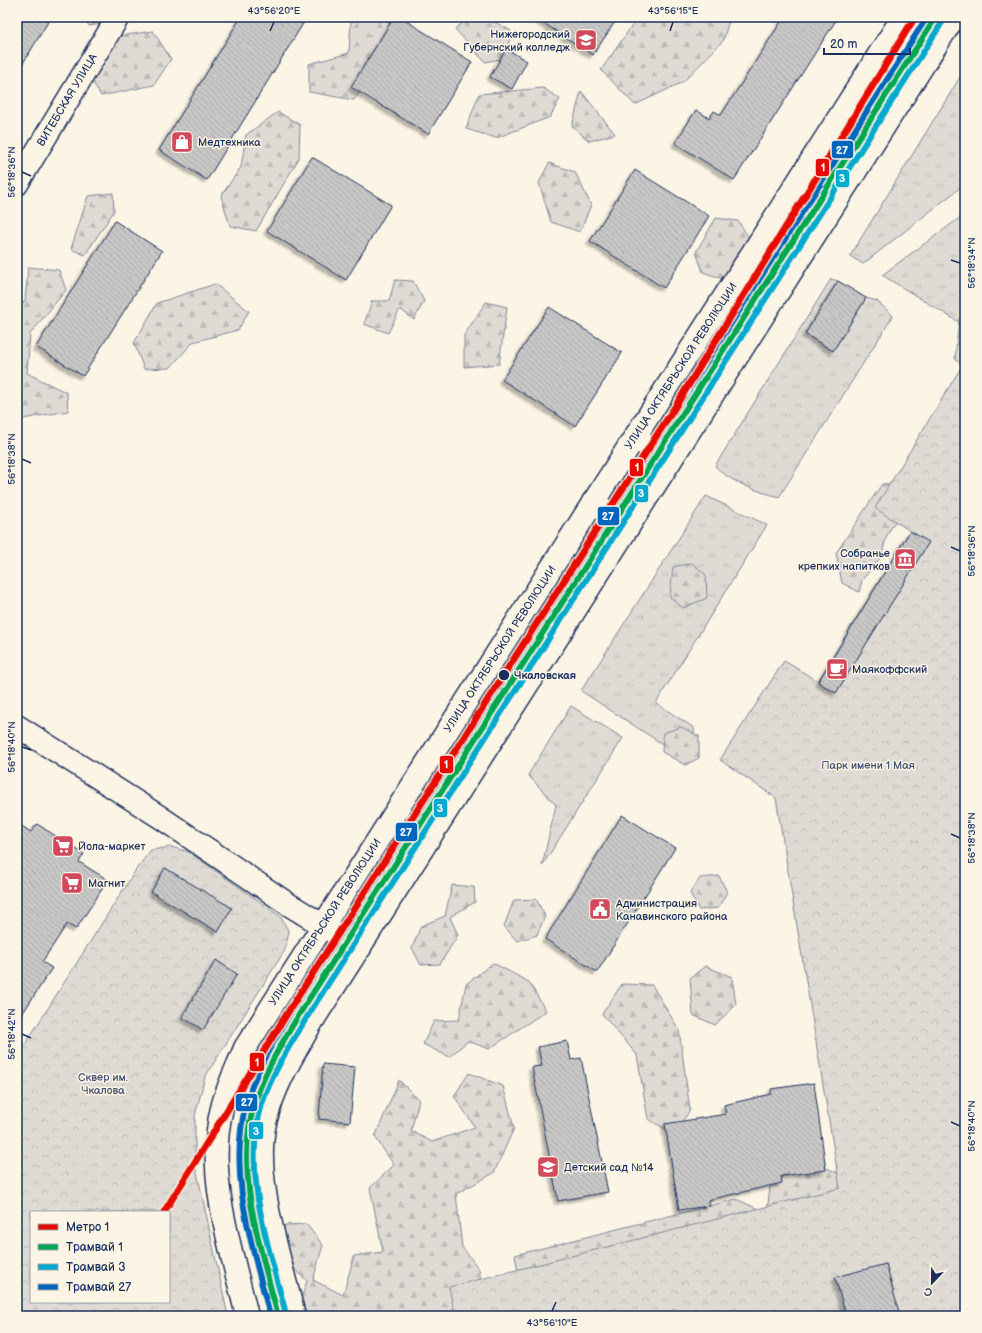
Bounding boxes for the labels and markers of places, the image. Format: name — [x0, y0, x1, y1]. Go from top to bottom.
school or university icon: Нижегородский Губернский колледж — [573, 27, 599, 53]
place label: Нижегородский Губернский колледж — [463, 28, 570, 54]
shop icon: Медтехника — [169, 129, 195, 155]
place label: Медтехника — [198, 136, 261, 149]
museum icon: Собранье крепких напитков — [892, 546, 918, 572]
place label: Собранье крепких напитков — [798, 547, 890, 573]
cafe icon: Маякоффский — [824, 656, 850, 682]
place label: Маякоффский — [852, 663, 927, 676]
marker: Чкаловская — [497, 668, 511, 682]
place label: Чкаловская — [514, 669, 576, 682]
supermarket icon: Йола-маркет — [50, 833, 76, 859]
place label: Йола-маркет — [78, 840, 146, 853]
supermarket icon: Магнит — [59, 870, 85, 896]
place label: Магнит — [88, 877, 125, 890]
public building icon: Администрация Канавинского района — [587, 896, 613, 922]
place label: Администрация Канавинского района — [615, 897, 728, 923]
school or university icon: Детский сад №14 — [535, 1154, 561, 1180]
place label: Детский сад №14 — [564, 1161, 654, 1174]

